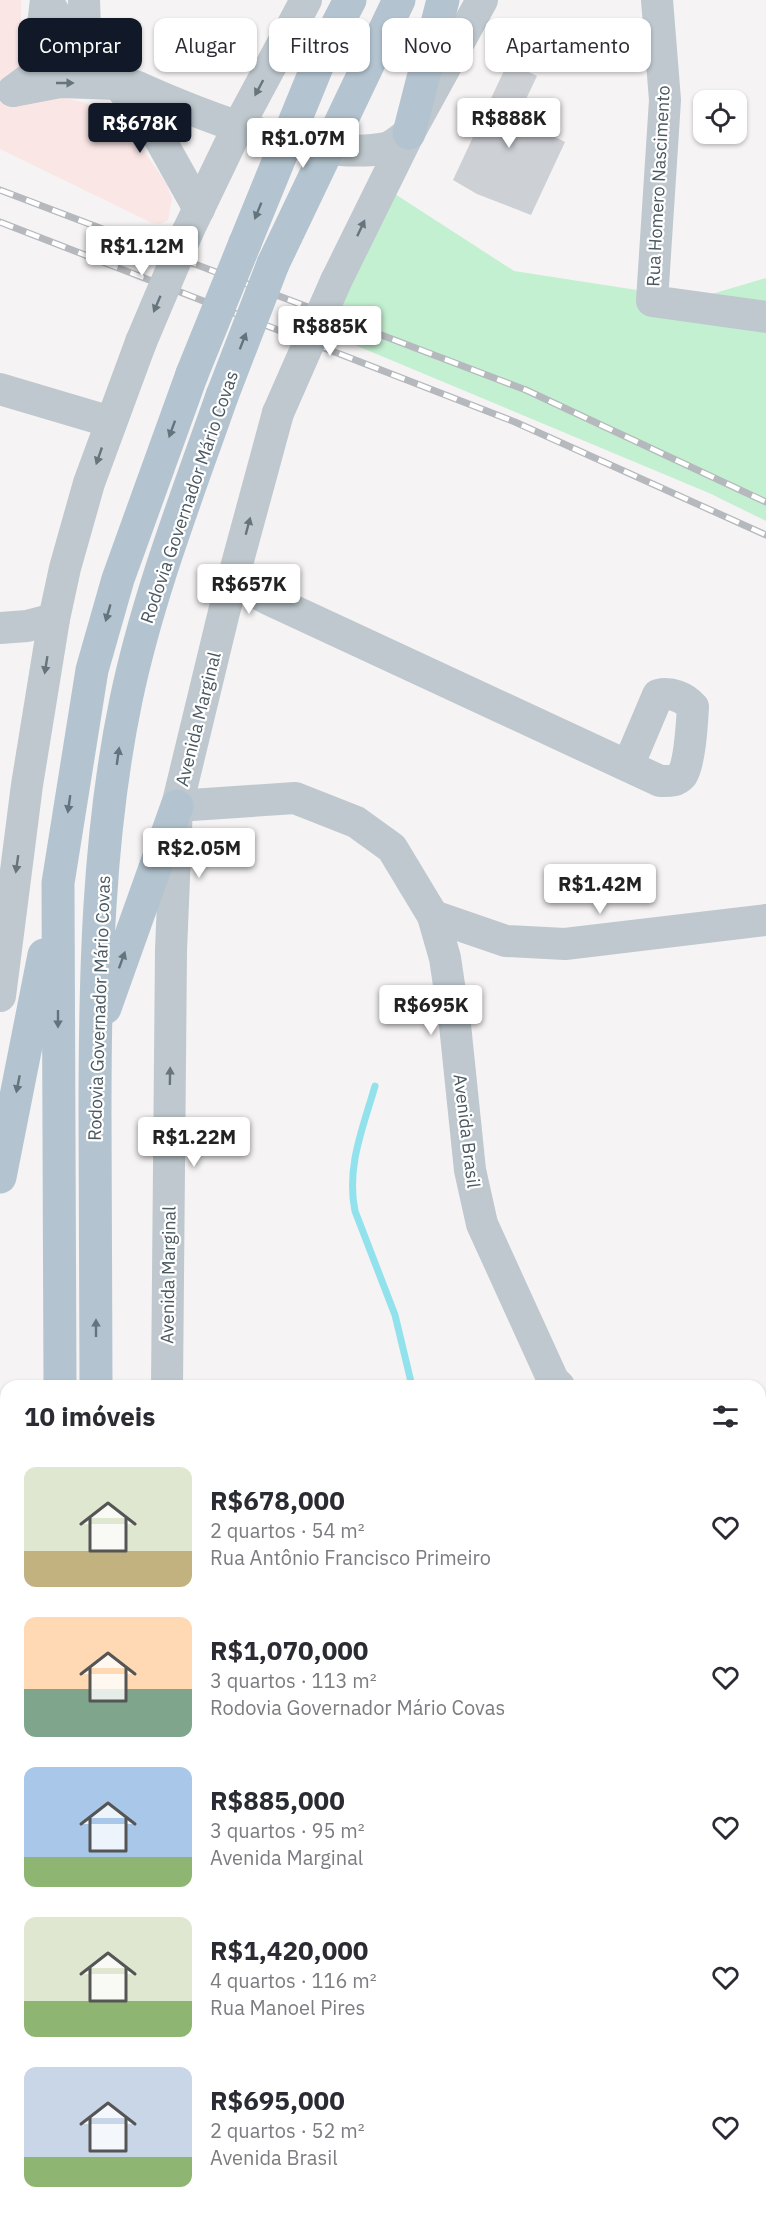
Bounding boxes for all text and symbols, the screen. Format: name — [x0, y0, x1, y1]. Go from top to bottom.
chip: Comprar — [18, 18, 142, 72]
chip: Alugar — [154, 18, 257, 72]
chip: Filtros — [269, 18, 370, 72]
chip: Novo — [382, 18, 473, 72]
chip: Apartamento — [485, 18, 651, 72]
one-way arrow — [56, 78, 75, 88]
one-way arrow — [254, 80, 264, 97]
street label: Rua Homero Nascimento — [641, 85, 675, 287]
map controls — [693, 90, 747, 144]
button: locate — [693, 90, 747, 144]
pin: R$888K — [460, 98, 558, 149]
pin: R$678K — [91, 103, 189, 154]
text: R$888K — [471, 104, 547, 131]
text: R$678K — [102, 109, 178, 136]
pin: R$1.07M — [248, 118, 358, 169]
text: R$1.07M — [261, 124, 345, 151]
one-way arrow — [253, 203, 263, 221]
one-way arrow — [356, 220, 365, 237]
pin: R$1.12M — [87, 226, 197, 277]
text: R$1.12M — [100, 232, 184, 259]
one-way arrow — [152, 295, 161, 313]
pin: R$885K — [281, 306, 379, 357]
text: R$885K — [292, 312, 368, 339]
one-way arrow — [238, 332, 248, 350]
street label: Rodovia Governador Mário Covas — [135, 368, 243, 626]
one-way arrow — [166, 420, 176, 438]
one-way arrow — [93, 447, 103, 465]
one-way arrow — [244, 517, 253, 535]
pin: R$657K — [200, 564, 298, 615]
text: R$657K — [211, 570, 287, 597]
one-way arrow — [103, 604, 112, 622]
street label: Avenida Marginal — [170, 649, 226, 789]
one-way arrow — [42, 656, 51, 675]
one-way arrow — [113, 746, 122, 765]
one-way arrow — [65, 794, 74, 813]
pin: R$2.05M — [144, 828, 254, 879]
text: R$2.05M — [157, 834, 241, 861]
one-way arrow — [12, 854, 21, 873]
pin: R$1.42M — [545, 864, 655, 915]
text: R$1.42M — [558, 870, 642, 897]
street label: Rodovia Governador Mário Covas — [83, 875, 115, 1141]
one-way arrow — [118, 951, 128, 969]
pin: R$695K — [382, 985, 480, 1036]
text: R$695K — [393, 991, 469, 1018]
one-way arrow — [54, 1009, 63, 1028]
one-way arrow — [165, 1066, 175, 1085]
street label: Avenida Brasil — [449, 1073, 485, 1190]
one-way arrow — [13, 1075, 22, 1094]
pin: R$1.22M — [139, 1117, 249, 1168]
text: R$1.22M — [152, 1123, 236, 1150]
street label: Avenida Marginal — [155, 1206, 181, 1344]
one-way arrow — [91, 1318, 101, 1337]
text: 10 imóveis — [24, 1399, 155, 1433]
icon: filters — [709, 1400, 742, 1433]
text: R$678,000 — [210, 1483, 345, 1517]
icon: home — [72, 1491, 144, 1563]
icon: heart — [709, 1511, 742, 1544]
text: 2 quartos · 54 m² — [210, 1517, 365, 1544]
text: Rua Antônio Francisco Primeiro — [210, 1544, 491, 1571]
text: R$1,070,000 — [210, 1633, 368, 1667]
icon: home — [72, 1641, 144, 1713]
icon: heart — [709, 1661, 742, 1694]
text: 3 quartos · 113 m² — [210, 1667, 377, 1694]
text: Rodovia Governador Mário Covas — [210, 1694, 505, 1721]
text: R$885,000 — [210, 1783, 345, 1817]
icon: home — [72, 1791, 144, 1863]
icon: heart — [709, 1811, 742, 1844]
text: 3 quartos · 95 m² — [210, 1817, 365, 1844]
text: Avenida Marginal — [210, 1844, 363, 1871]
text: R$1,420,000 — [210, 1933, 368, 1967]
icon: home — [72, 1941, 144, 2013]
icon: heart — [709, 1961, 742, 1994]
text: 4 quartos · 116 m² — [210, 1967, 377, 1994]
text: Rua Manoel Pires — [210, 1994, 365, 2021]
text: R$695,000 — [210, 2083, 345, 2117]
icon: home — [72, 2091, 144, 2163]
icon: heart — [709, 2111, 742, 2144]
text: 2 quartos · 52 m² — [210, 2117, 365, 2144]
text: Avenida Brasil — [210, 2144, 338, 2171]

